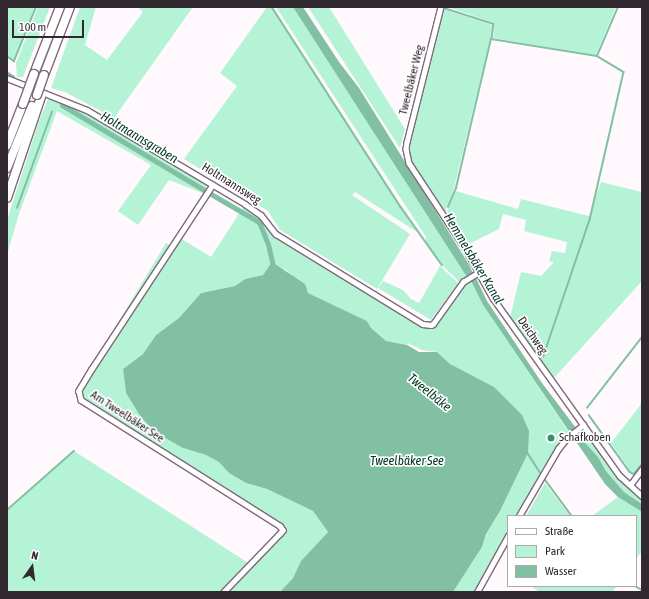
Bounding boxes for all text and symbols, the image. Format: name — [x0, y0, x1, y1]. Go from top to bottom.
scale bar — [14, 12, 86, 38]
text: 100 m — [19, 20, 46, 34]
street label: Tweelbäker Weg — [396, 43, 428, 117]
water label: Holtmannsgraben — [98, 109, 180, 167]
street label: Holtmannsweg — [199, 160, 263, 208]
water label: Hemmelsbäker Kanal — [440, 211, 506, 307]
street label: Deichweg — [514, 314, 550, 358]
water label: Tweelbäke — [404, 371, 454, 415]
street label: Am Tweelbäker See — [88, 388, 166, 446]
place label: Schafkoben — [559, 431, 611, 445]
marker: Schafkoben — [546, 433, 556, 443]
water label: Tweelbäker See — [370, 453, 444, 469]
legend — [507, 515, 637, 587]
text: Straße — [545, 524, 573, 538]
text: Park — [545, 544, 565, 558]
north arrow — [12, 547, 52, 587]
text: N — [30, 549, 40, 562]
text: Wasser — [545, 564, 576, 578]

